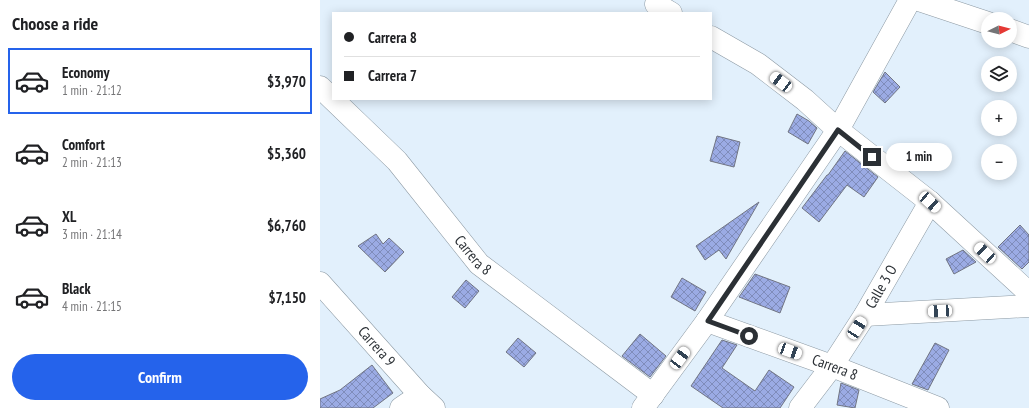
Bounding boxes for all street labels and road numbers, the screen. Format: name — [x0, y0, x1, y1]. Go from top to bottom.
street label: Carrera 8 — [451, 231, 496, 279]
street label: Calle 3 O — [861, 261, 901, 312]
street label: Carrera 9 — [354, 322, 400, 370]
street label: Carrera 8 — [810, 350, 861, 384]

